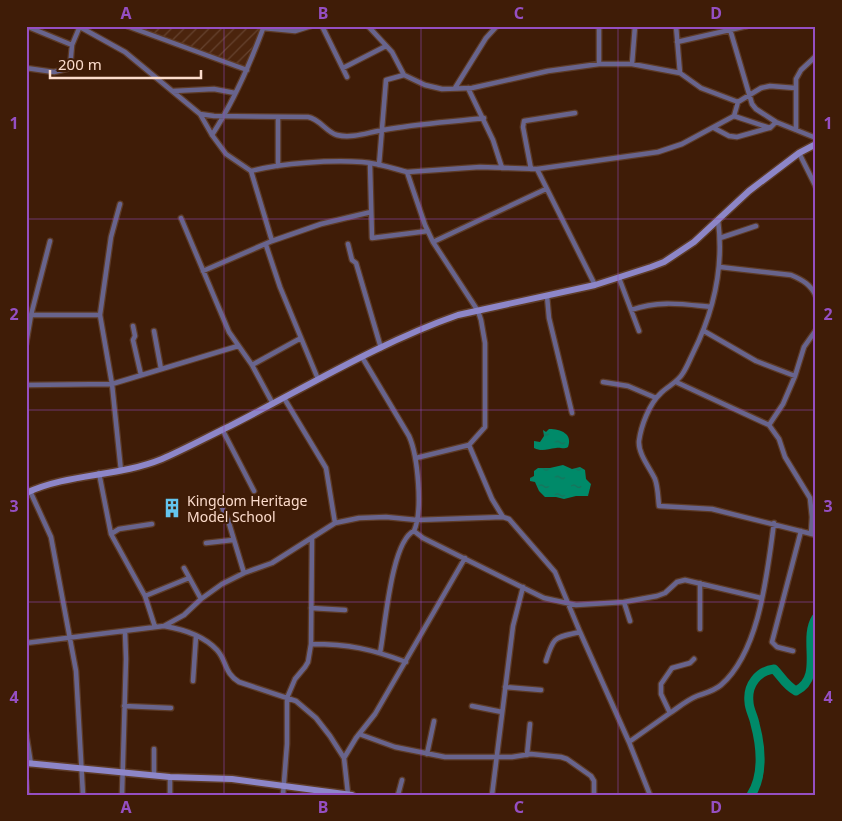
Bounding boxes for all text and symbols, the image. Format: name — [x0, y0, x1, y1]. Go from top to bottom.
text: A — [120, 2, 132, 24]
text: B — [318, 2, 328, 24]
text: C — [514, 2, 524, 24]
text: D — [710, 2, 722, 24]
scale bar — [50, 48, 201, 80]
text: 200 m — [58, 54, 102, 74]
text: 1 — [9, 112, 19, 134]
text: 1 — [823, 112, 833, 134]
text: 2 — [9, 303, 19, 325]
text: 2 — [823, 303, 833, 325]
place label: Kingdom Heritage Model School — [187, 491, 308, 526]
text: 3 — [9, 495, 19, 517]
text: 3 — [823, 495, 833, 517]
building icon: Kingdom Heritage Model School — [161, 497, 183, 519]
text: 4 — [9, 686, 19, 708]
text: 4 — [823, 686, 833, 708]
text: A — [120, 796, 132, 818]
text: B — [318, 796, 328, 818]
text: C — [514, 796, 524, 818]
text: D — [710, 796, 722, 818]

